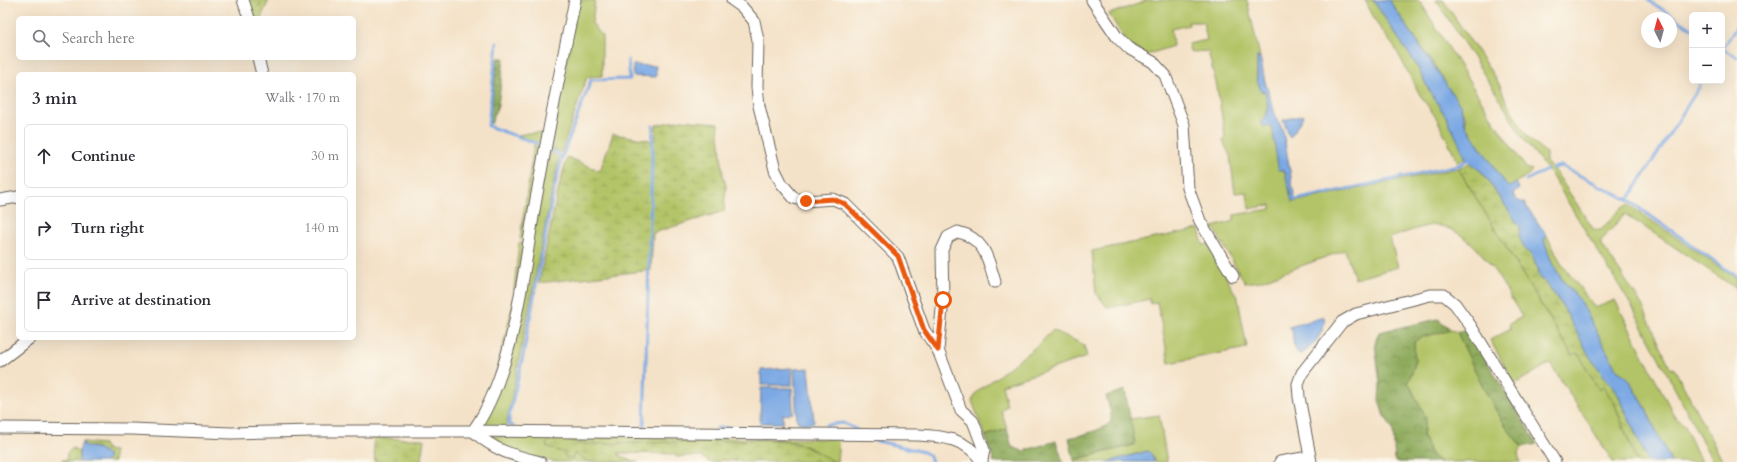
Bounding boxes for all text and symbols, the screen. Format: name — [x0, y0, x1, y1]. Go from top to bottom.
north arrow — [1641, 12, 1677, 48]
map controls — [1689, 12, 1725, 84]
button: + — [1689, 12, 1725, 48]
search box — [16, 16, 356, 60]
icon: search — [30, 27, 52, 49]
text: Search here — [62, 28, 135, 48]
button: − — [1689, 48, 1725, 84]
text: 3 min — [32, 87, 77, 110]
text: Walk · 170 m — [265, 89, 340, 107]
icon: ahead — [33, 145, 55, 167]
text: Continue — [71, 146, 136, 166]
text: 30 m — [311, 147, 339, 165]
route end — [797, 192, 815, 210]
icon: right — [33, 217, 55, 239]
text: Turn right — [71, 218, 144, 238]
text: 140 m — [305, 219, 339, 237]
icon: arrive — [33, 289, 55, 311]
text: Arrive at destination — [71, 290, 211, 310]
route start — [934, 291, 952, 309]

